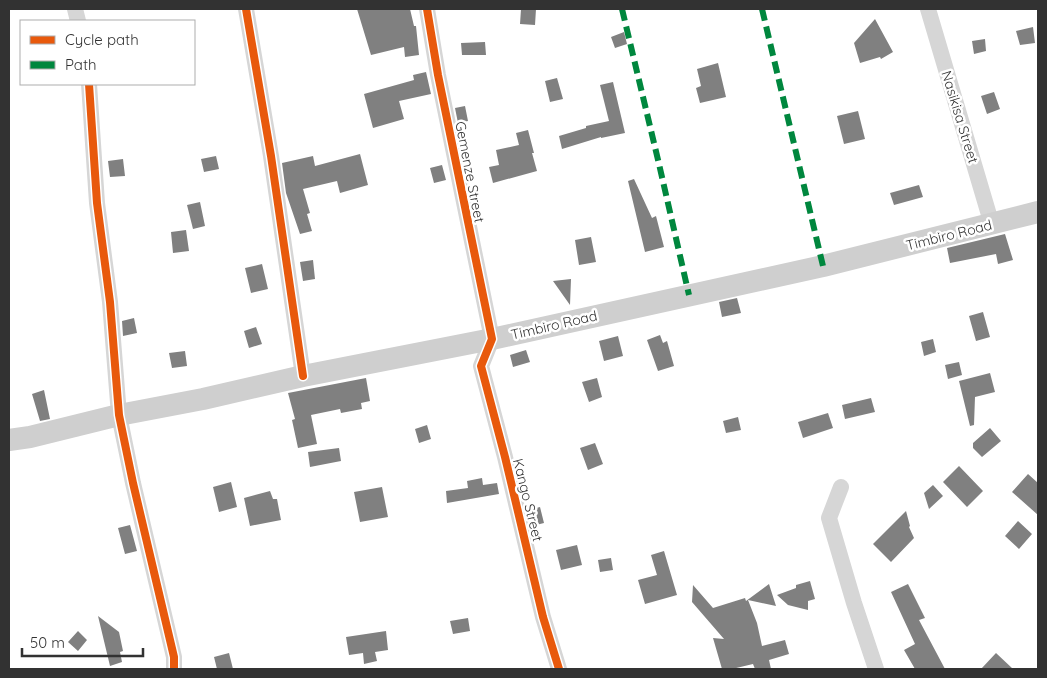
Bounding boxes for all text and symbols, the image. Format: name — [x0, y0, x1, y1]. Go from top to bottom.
legend — [20, 20, 195, 85]
text: Cycle path — [65, 30, 139, 49]
text: Path — [65, 55, 97, 74]
street label: Nasikisa Street — [937, 68, 983, 166]
street label: Gemenze Street — [451, 120, 489, 224]
street label: Timbiro Road — [904, 216, 994, 254]
street label: Timbiro Road — [509, 306, 599, 344]
street label: Kango Street — [509, 457, 547, 544]
scale bar — [22, 626, 144, 658]
text: 50 m — [30, 633, 65, 652]

